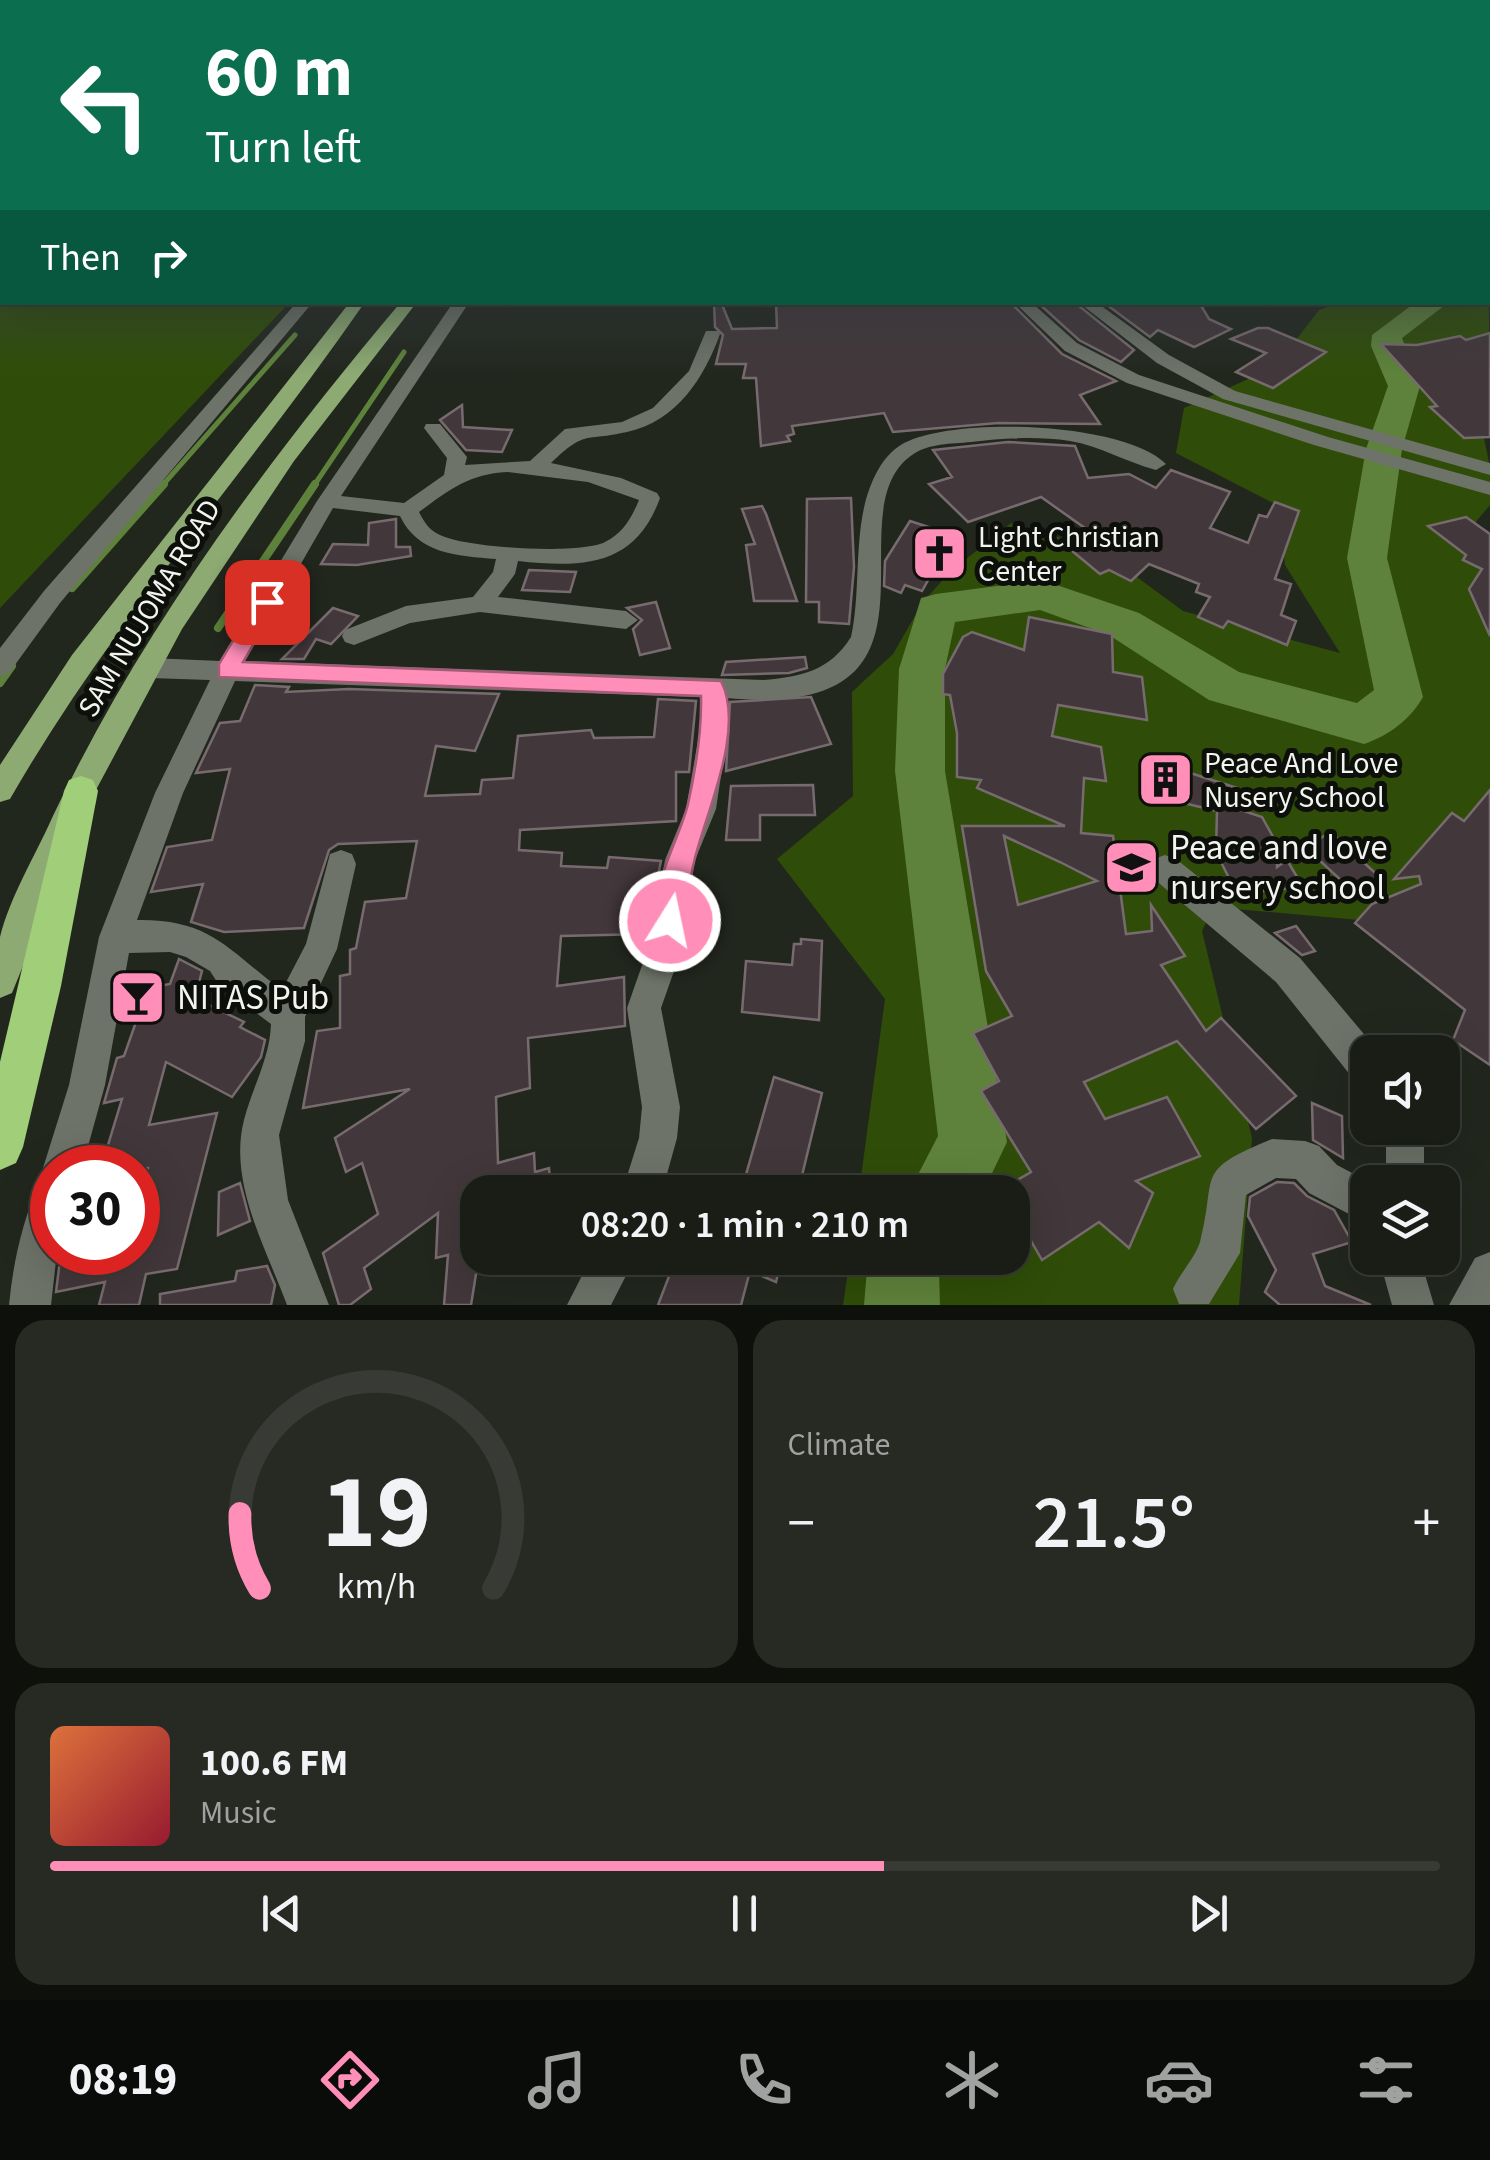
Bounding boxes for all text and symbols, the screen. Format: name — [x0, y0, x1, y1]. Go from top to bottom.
text: 60 m — [205, 23, 353, 123]
icon: left — [40, 40, 170, 170]
text: Turn left — [205, 116, 361, 180]
icon: right — [141, 230, 196, 285]
text: Then — [40, 231, 121, 285]
street label: SAM NUJOMA ROAD — [67, 491, 232, 725]
place label: Light Christian Center — [978, 516, 1160, 593]
church icon: Light Christian Center — [909, 524, 969, 584]
pin — [225, 560, 310, 645]
icon: arrive — [240, 575, 295, 630]
place label: Peace And Love Nusery School — [1204, 742, 1398, 819]
building icon: Peace And Love Nusery School — [1135, 750, 1195, 810]
place label: Peace and love nursery school — [1170, 823, 1388, 913]
school or university icon: Peace and love nursery school — [1101, 837, 1161, 897]
position arrow — [618, 869, 722, 973]
bar icon: NITAS Pub — [108, 967, 168, 1027]
place label: NITAS Pub — [177, 973, 329, 1023]
map controls — [1350, 1035, 1460, 1275]
button: sound — [1350, 1035, 1460, 1145]
speed limit sign: 30 — [30, 1145, 160, 1275]
button: layers — [1350, 1165, 1460, 1275]
text: 08:20 · 1 min · 210 m — [581, 1198, 909, 1252]
text: Climate — [788, 1422, 890, 1468]
text: 19 — [321, 1440, 431, 1588]
text: 21.5° — [1033, 1470, 1195, 1577]
text: − — [788, 1485, 815, 1563]
text: + — [1413, 1485, 1440, 1563]
text: km/h — [337, 1561, 416, 1612]
text: 100.6 FM — [200, 1736, 348, 1790]
text: Music — [200, 1790, 277, 1836]
icon: previous — [254, 1886, 309, 1941]
icon: pause — [717, 1886, 772, 1941]
icon: next — [1181, 1886, 1236, 1941]
icon: directions — [315, 2045, 385, 2115]
icon: music — [522, 2045, 592, 2115]
icon: phone — [729, 2045, 799, 2115]
icon: climate — [937, 2045, 1007, 2115]
icon: car — [1144, 2045, 1214, 2115]
icon: filters — [1351, 2045, 1421, 2115]
text: 08:19 — [69, 2048, 177, 2112]

